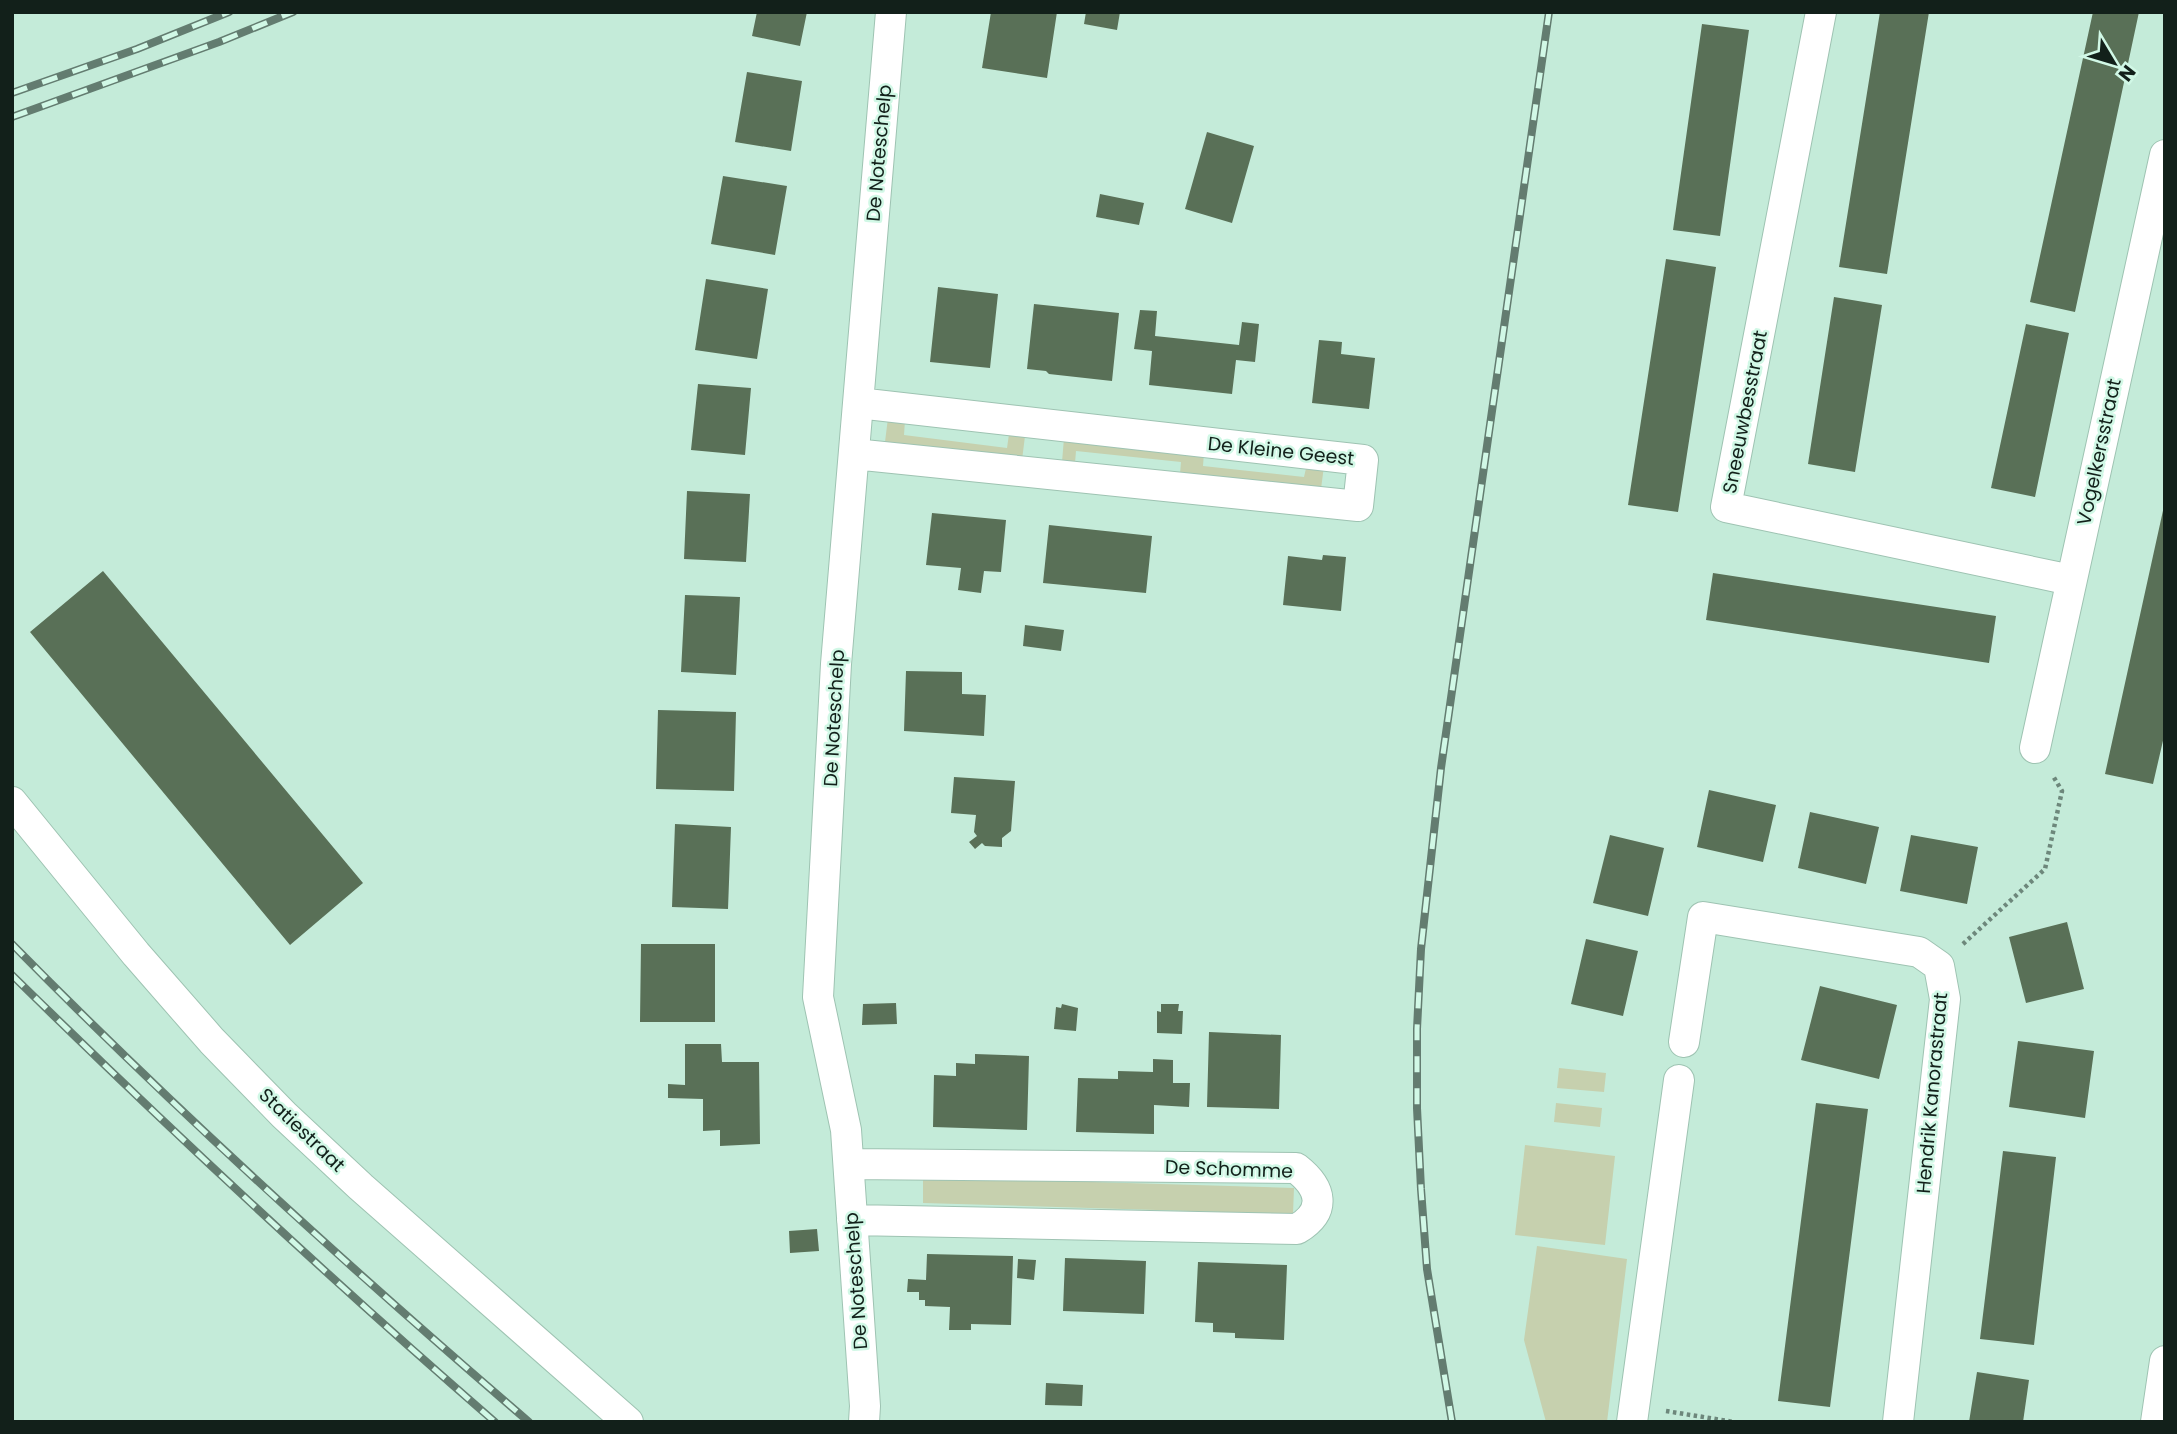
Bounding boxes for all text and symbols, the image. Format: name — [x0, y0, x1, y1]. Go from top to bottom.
north arrow — [2079, 28, 2149, 98]
text: N — [2112, 59, 2142, 87]
street label: De Noteschelp — [860, 83, 898, 223]
street label: Sneeuwbesstraat — [1716, 328, 1774, 496]
street label: Vogelkersstraat — [2070, 376, 2128, 528]
street label: De Kleine Geest — [1206, 430, 1356, 472]
street label: De Noteschelp — [817, 649, 851, 787]
street label: Hendrik Kanorastraat — [1910, 991, 1954, 1195]
street label: Statiestraat — [253, 1082, 351, 1178]
street label: De Schomme — [1164, 1153, 1294, 1185]
street label: De Noteschelp — [838, 1211, 874, 1350]

